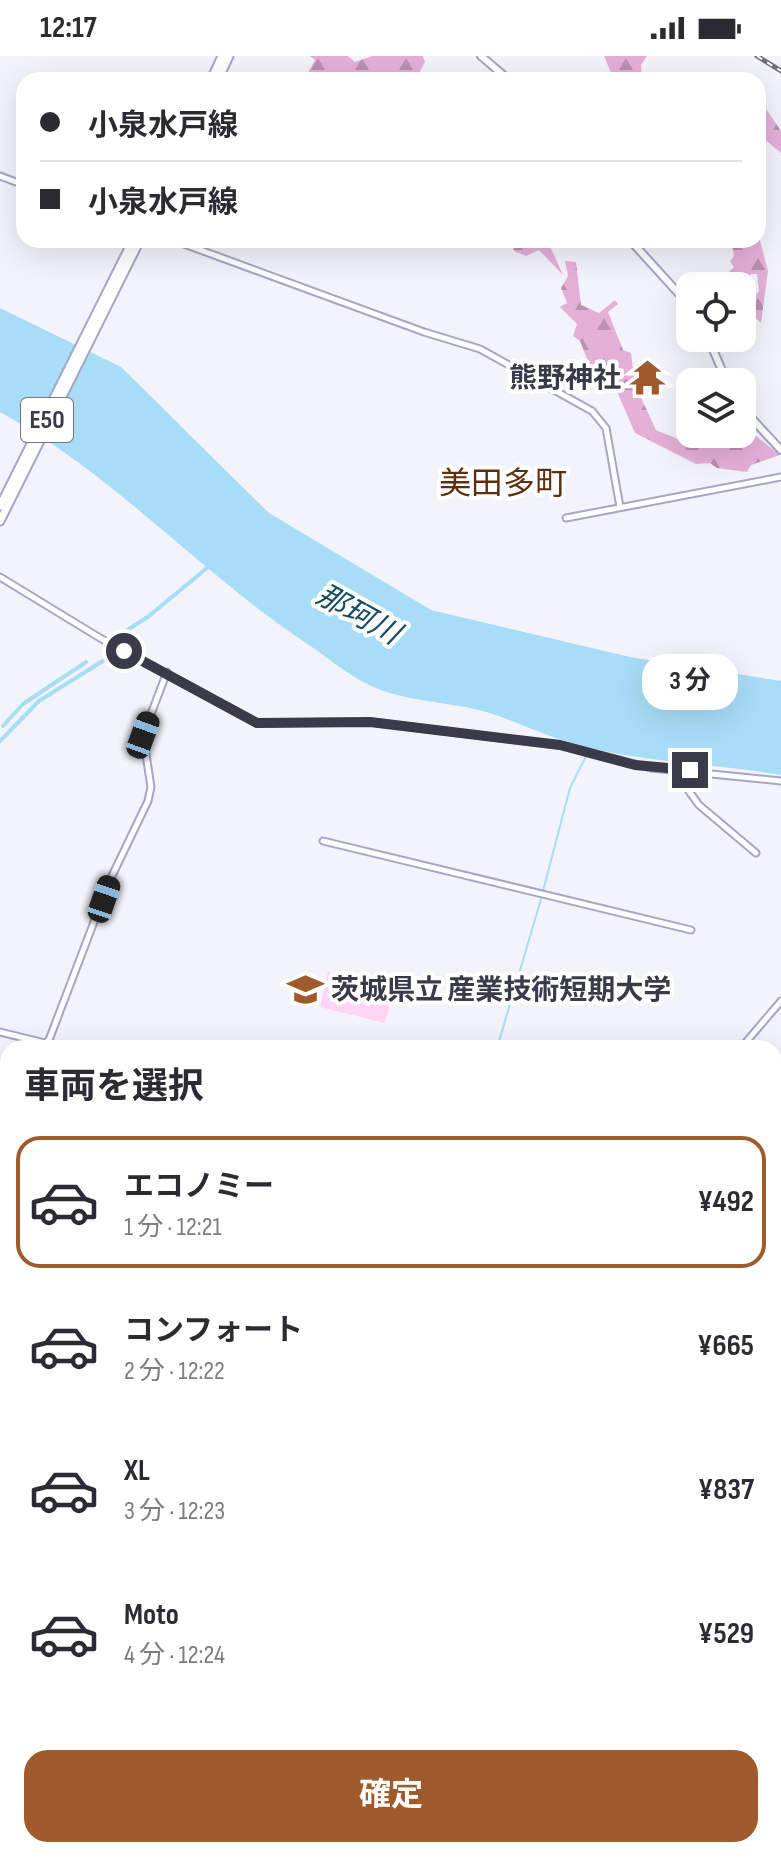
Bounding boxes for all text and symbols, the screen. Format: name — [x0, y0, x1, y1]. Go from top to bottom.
text: 12:17 — [40, 10, 97, 46]
text: 小泉水戸線 — [88, 108, 238, 144]
text: 小泉水戸線 — [88, 185, 238, 221]
map controls — [676, 272, 756, 448]
button: locate — [676, 272, 756, 352]
temple icon: 熊野神社 — [628, 359, 666, 397]
place label: 熊野神社 — [509, 362, 621, 395]
button: layers — [676, 368, 756, 448]
road number: E50 — [21, 398, 73, 442]
district label: 美田多町 — [439, 465, 567, 504]
water label: 那珂川 — [310, 577, 409, 654]
route start — [106, 633, 142, 669]
callout: 3 分 — [642, 654, 738, 710]
text: 3 分 — [669, 666, 711, 697]
car — [124, 708, 162, 762]
route end — [672, 752, 708, 788]
car — [85, 872, 123, 926]
school or university icon: 茨城県立 産業技術短期大学 — [286, 971, 324, 1009]
place label: 茨城県立 産業技術短期大学 — [331, 974, 671, 1007]
text: 車両を選択 — [24, 1066, 204, 1109]
icon: car — [28, 1166, 100, 1238]
text: エコノミー — [124, 1169, 274, 1205]
text: ¥492 — [698, 1184, 754, 1220]
text: 1 分 · 12:21 — [124, 1212, 222, 1243]
icon: car — [28, 1310, 100, 1382]
text: コンフォート — [124, 1313, 303, 1349]
text: ¥665 — [697, 1328, 754, 1364]
text: 2 分 · 12:22 — [124, 1356, 225, 1387]
text: XL — [124, 1453, 150, 1489]
icon: car — [28, 1454, 100, 1526]
text: ¥837 — [698, 1472, 754, 1508]
text: 3 分 · 12:23 — [124, 1496, 225, 1527]
text: Moto — [124, 1597, 179, 1633]
icon: car — [28, 1598, 100, 1670]
text: ¥529 — [698, 1616, 754, 1652]
text: 4 分 · 12:24 — [124, 1640, 225, 1671]
button: 確定 — [24, 1750, 758, 1842]

